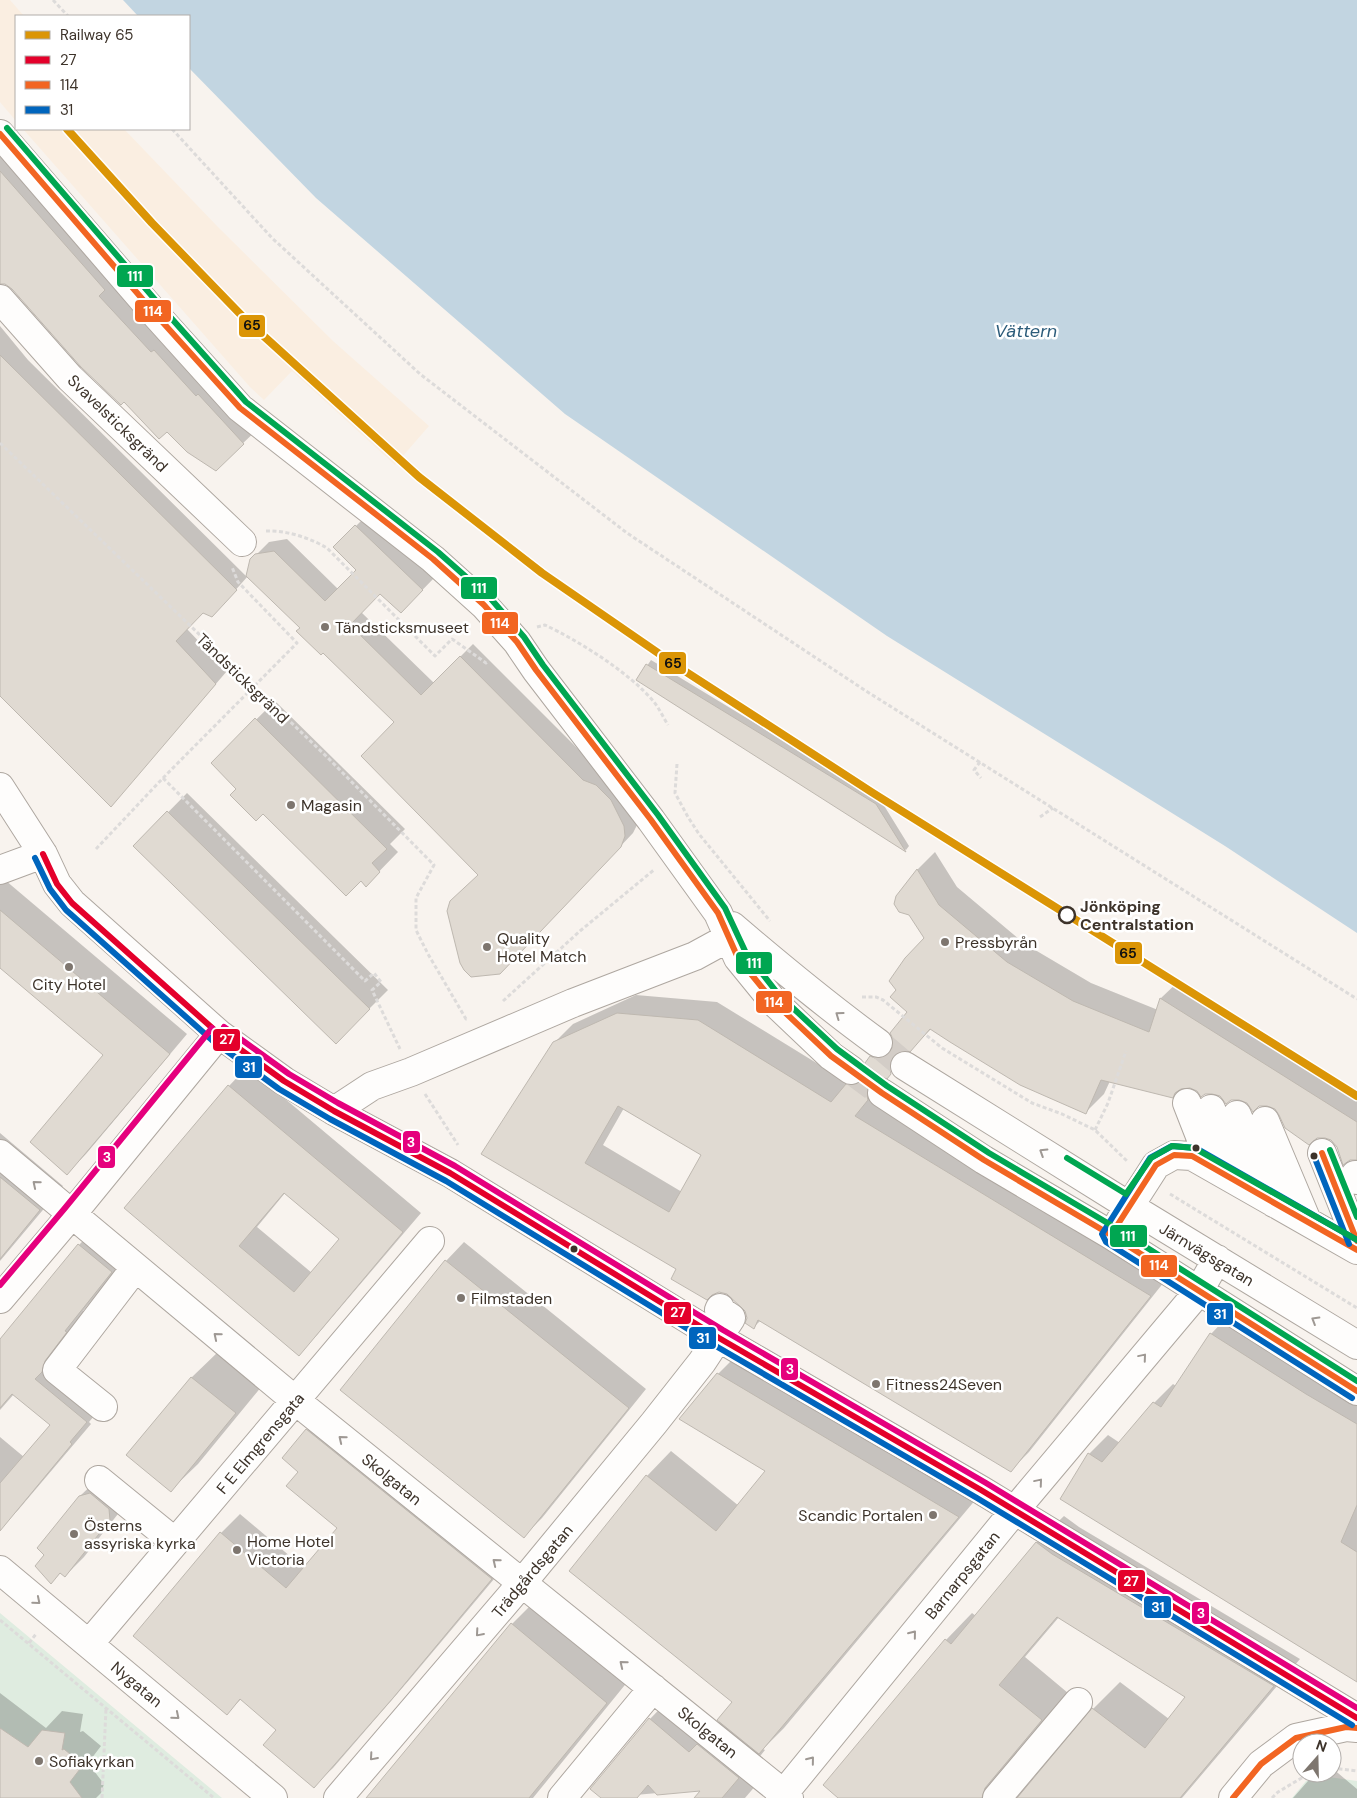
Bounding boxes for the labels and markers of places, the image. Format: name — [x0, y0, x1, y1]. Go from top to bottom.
place label: Tändsticksmuseet — [335, 617, 469, 638]
marker: Tändsticksmuseet — [319, 621, 331, 633]
place label: Magasin — [301, 795, 362, 816]
marker: Magasin — [285, 799, 297, 811]
place label: Jönköping Centralstation — [1080, 896, 1194, 935]
marker: Jönköping Centralstation — [1058, 906, 1076, 924]
place label: Quality Hotel Match — [497, 928, 586, 967]
place label: Pressbyrån — [955, 932, 1037, 953]
marker: Pressbyrån — [939, 936, 951, 948]
marker: Quality Hotel Match — [481, 941, 493, 953]
marker: City Hotel — [63, 961, 75, 973]
place label: City Hotel — [32, 974, 106, 995]
unlabelled marker — [1191, 1143, 1201, 1153]
unlabelled marker — [1309, 1151, 1319, 1161]
unlabelled marker — [569, 1244, 579, 1254]
place label: Filmstaden — [471, 1288, 552, 1309]
marker: Filmstaden — [455, 1292, 467, 1304]
place label: Fitness24Seven — [886, 1374, 1002, 1395]
marker: Fitness24Seven — [870, 1378, 882, 1390]
place label: Scandic Portalen — [798, 1505, 923, 1526]
marker: Scandic Portalen — [927, 1509, 939, 1521]
place label: Österns assyriska kyrka — [84, 1515, 196, 1554]
marker: Österns assyriska kyrka — [68, 1528, 80, 1540]
place label: Home Hotel Victoria — [247, 1531, 334, 1570]
marker: Home Hotel Victoria — [231, 1544, 243, 1556]
place label: Sofiakyrkan — [49, 1751, 134, 1772]
marker: Sofiakyrkan — [33, 1755, 45, 1767]

